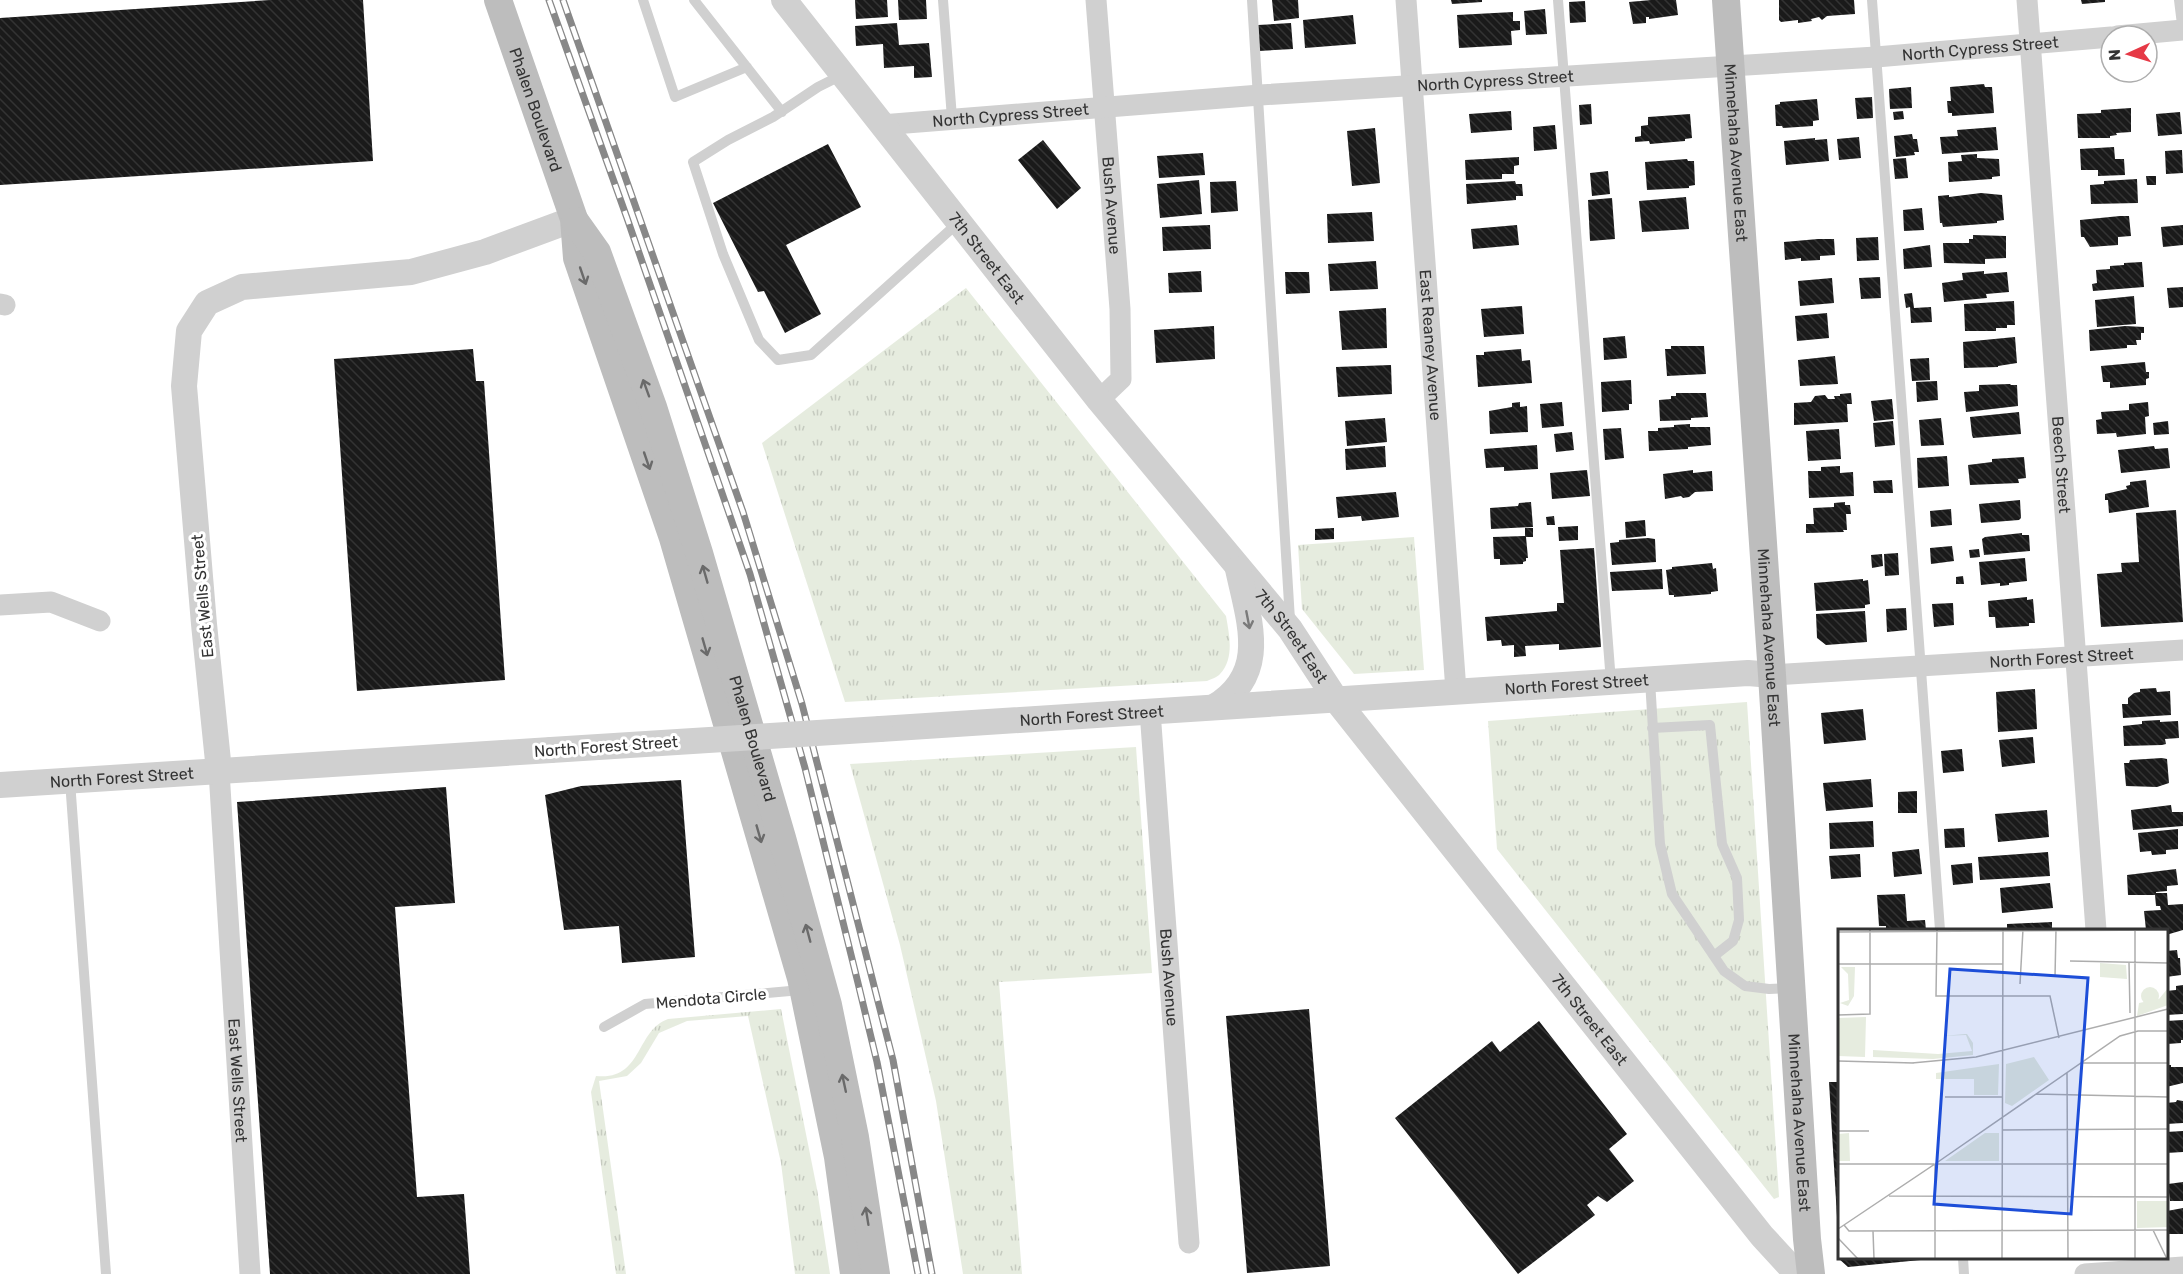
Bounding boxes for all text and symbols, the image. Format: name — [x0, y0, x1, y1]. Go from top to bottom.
north arrow — [2099, 24, 2159, 84]
street label: North Cypress Street — [1901, 33, 2059, 65]
street label: Phalen Boulevard — [505, 45, 566, 174]
text: N — [2105, 49, 2124, 61]
street label: Minnehaha Avenue East — [1720, 63, 1751, 242]
street label: North Cypress Street — [1417, 67, 1574, 95]
street label: North Cypress Street — [932, 100, 1090, 131]
street label: Bush Avenue — [1098, 156, 1125, 255]
street label: 7th Street East — [945, 208, 1028, 308]
one-way arrow — [579, 266, 590, 285]
street label: East Reaney Avenue — [1416, 269, 1445, 421]
one-way arrow — [640, 379, 651, 398]
street label: Beech Street — [2048, 415, 2074, 514]
one-way arrow — [642, 451, 653, 470]
street label: East Wells Street — [188, 533, 217, 659]
street label: Minnehaha Avenue East — [1753, 548, 1784, 727]
one-way arrow — [699, 565, 710, 584]
street label: 7th Street East — [1251, 586, 1332, 687]
one-way arrow — [1243, 610, 1254, 629]
one-way arrow — [700, 637, 711, 656]
street label: North Forest Street — [1989, 644, 2134, 672]
street label: North Forest Street — [1504, 670, 1649, 699]
street label: Phalen Boulevard — [725, 673, 780, 804]
street label: North Forest Street — [1019, 702, 1164, 730]
street label: North Forest Street — [533, 732, 679, 761]
street label: North Forest Street — [49, 764, 194, 792]
one-way arrow — [754, 824, 766, 843]
one-way arrow — [802, 924, 813, 943]
street label: Bush Avenue — [1156, 928, 1182, 1027]
inset map — [1838, 929, 2168, 1259]
street label: 7th Street East — [1547, 970, 1632, 1069]
street label: Mendota Circle — [655, 984, 767, 1013]
street label: East Wells Street — [224, 1018, 251, 1143]
street label: Minnehaha Avenue East — [1784, 1033, 1814, 1212]
one-way arrow — [838, 1074, 849, 1094]
one-way arrow — [861, 1207, 872, 1227]

